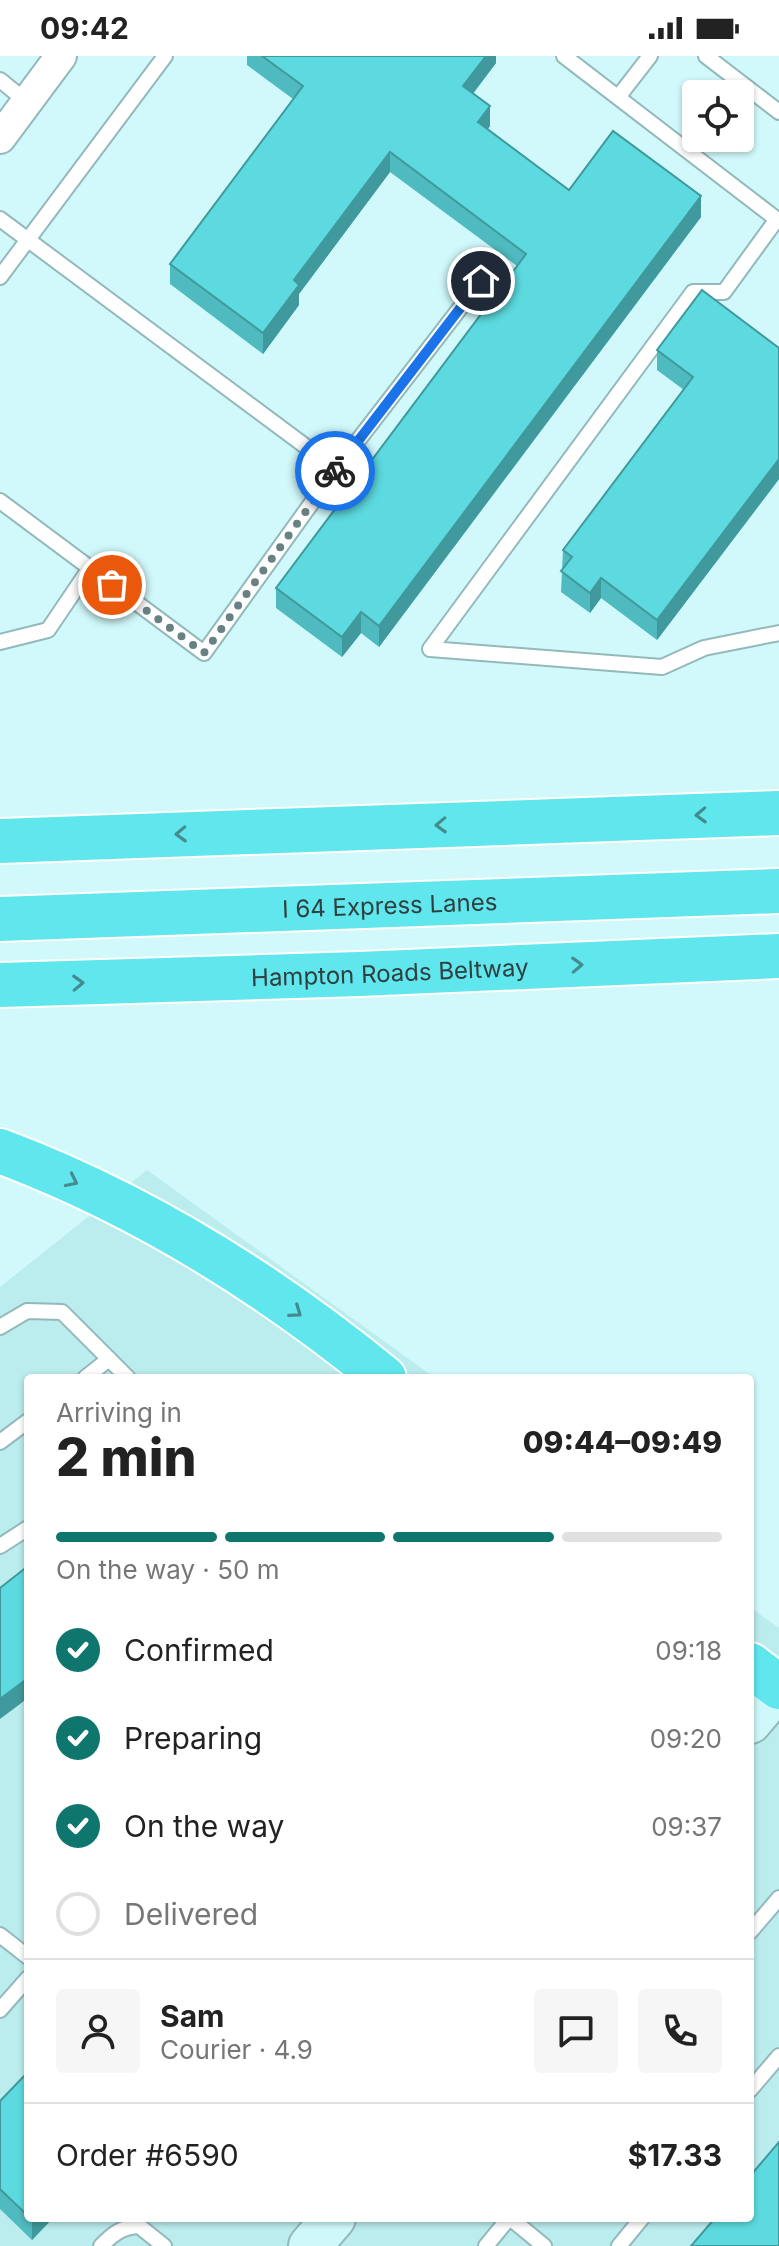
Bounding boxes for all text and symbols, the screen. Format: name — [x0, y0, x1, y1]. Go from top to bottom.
text: 09:42 — [40, 10, 129, 46]
map controls — [682, 80, 754, 152]
button: locate — [682, 80, 754, 152]
pin — [447, 247, 515, 315]
icon: home — [459, 259, 503, 303]
courier — [295, 431, 375, 511]
icon: bike — [313, 449, 357, 493]
pin — [78, 551, 146, 619]
icon: bag — [90, 563, 134, 607]
one-way arrow — [694, 807, 707, 824]
one-way arrow — [434, 816, 447, 833]
one-way arrow — [174, 826, 187, 843]
street label: I 64 Express Lanes — [282, 887, 498, 923]
street label: Hampton Roads Beltway — [251, 952, 529, 992]
one-way arrow — [571, 956, 584, 973]
one-way arrow — [72, 974, 85, 991]
one-way arrow — [63, 1172, 78, 1187]
one-way arrow — [288, 1302, 302, 1317]
text: Arriving in — [56, 1397, 182, 1428]
text: 09:44–09:49 — [523, 1424, 722, 1460]
text: 2 min — [56, 1426, 197, 1489]
text: On the way · 50 m — [56, 1554, 279, 1585]
icon: check — [56, 1628, 100, 1672]
text: Confirmed — [124, 1632, 274, 1668]
text: 09:18 — [655, 1635, 722, 1666]
icon: check — [56, 1716, 100, 1760]
text: Preparing — [124, 1720, 262, 1756]
text: 09:20 — [650, 1723, 722, 1754]
icon: check — [56, 1804, 100, 1848]
text: On the way — [124, 1808, 284, 1844]
text: 09:37 — [651, 1811, 722, 1842]
text: Delivered — [124, 1896, 258, 1932]
button: person — [56, 1989, 140, 2073]
button: chat — [534, 1989, 618, 2073]
button: phone — [638, 1989, 722, 2073]
text: Sam — [160, 1998, 224, 2034]
text: Courier · 4.9 — [160, 2034, 313, 2065]
text: Order #6590 — [56, 2137, 239, 2173]
text: $17.33 — [628, 2137, 722, 2173]

